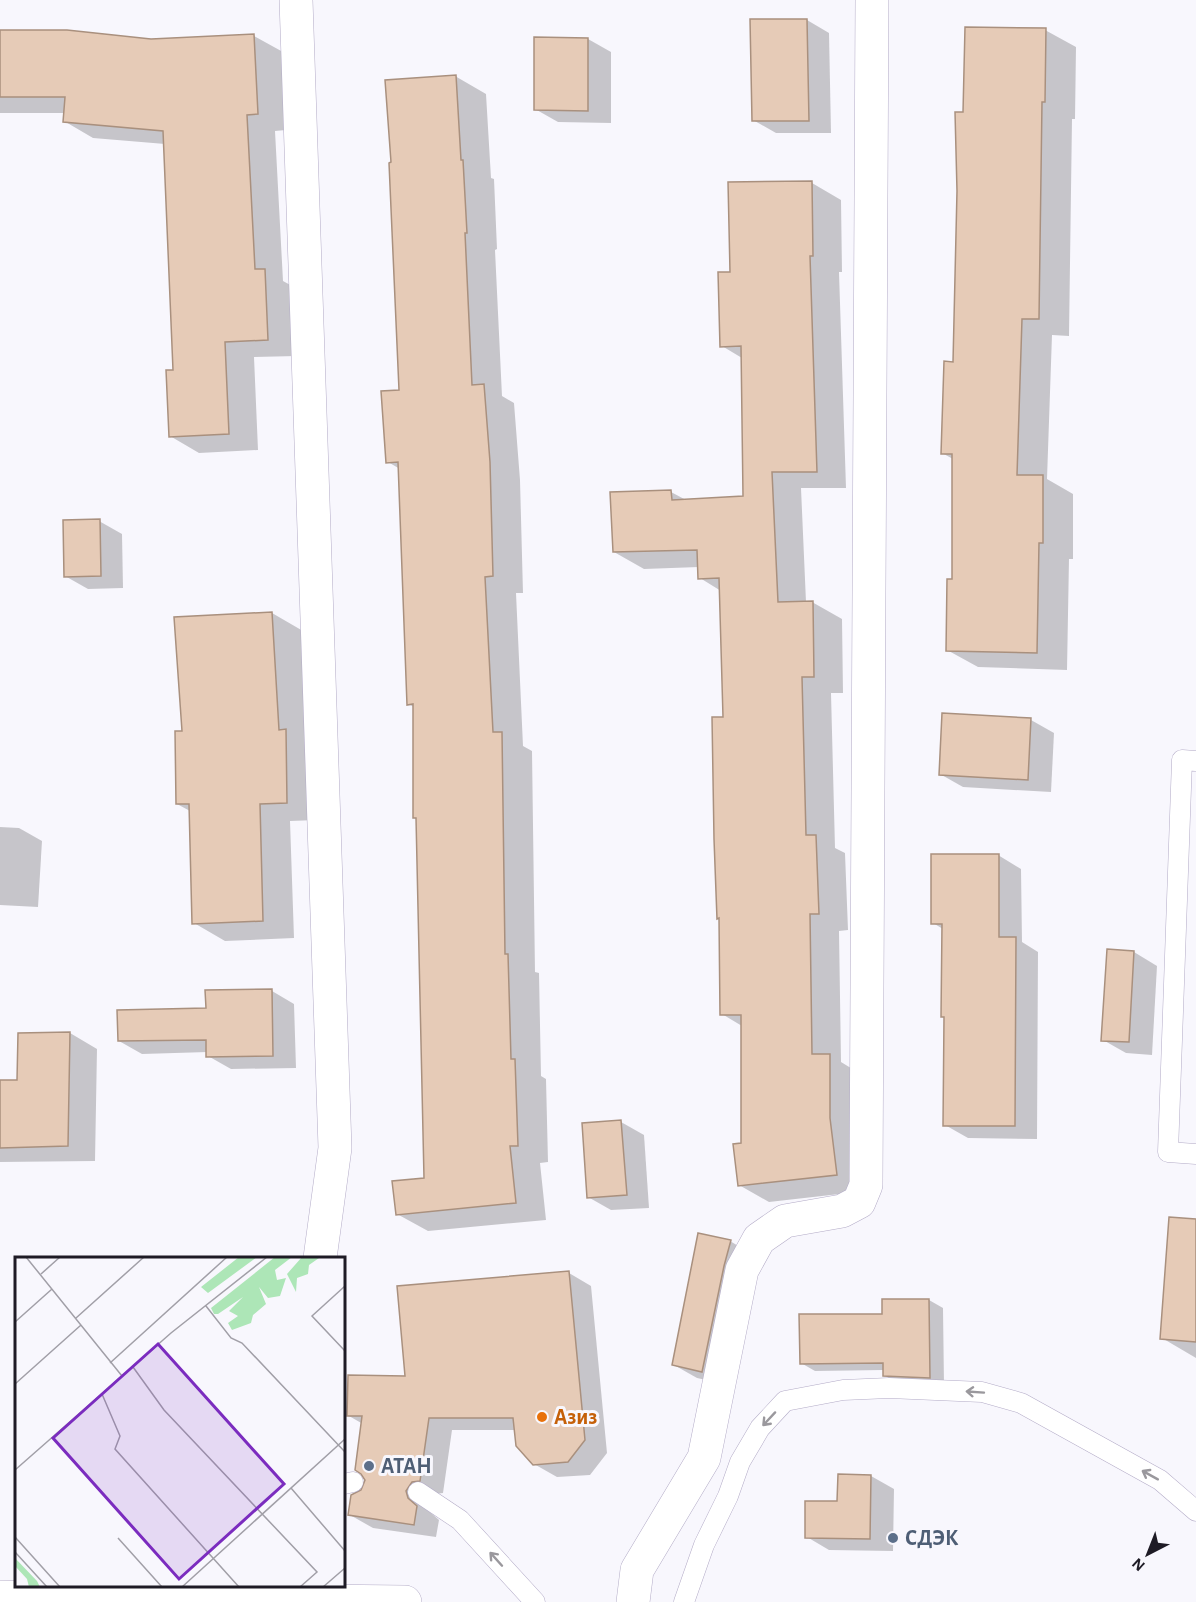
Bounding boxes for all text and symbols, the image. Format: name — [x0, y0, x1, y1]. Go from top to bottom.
inset map — [15, 1257, 345, 1587]
one-way arrow — [966, 1387, 986, 1398]
place label: Азиз — [554, 1406, 597, 1428]
marker: Азиз — [535, 1410, 549, 1424]
one-way arrow — [761, 1412, 776, 1427]
place label: АТАН — [381, 1455, 432, 1477]
marker: АТАН — [362, 1459, 376, 1473]
one-way arrow — [1142, 1468, 1159, 1480]
north arrow — [1118, 1524, 1178, 1584]
place label: СДЭК — [905, 1527, 959, 1549]
marker: СДЭК — [886, 1531, 900, 1545]
one-way arrow — [489, 1551, 503, 1566]
text: N — [1129, 1555, 1148, 1574]

